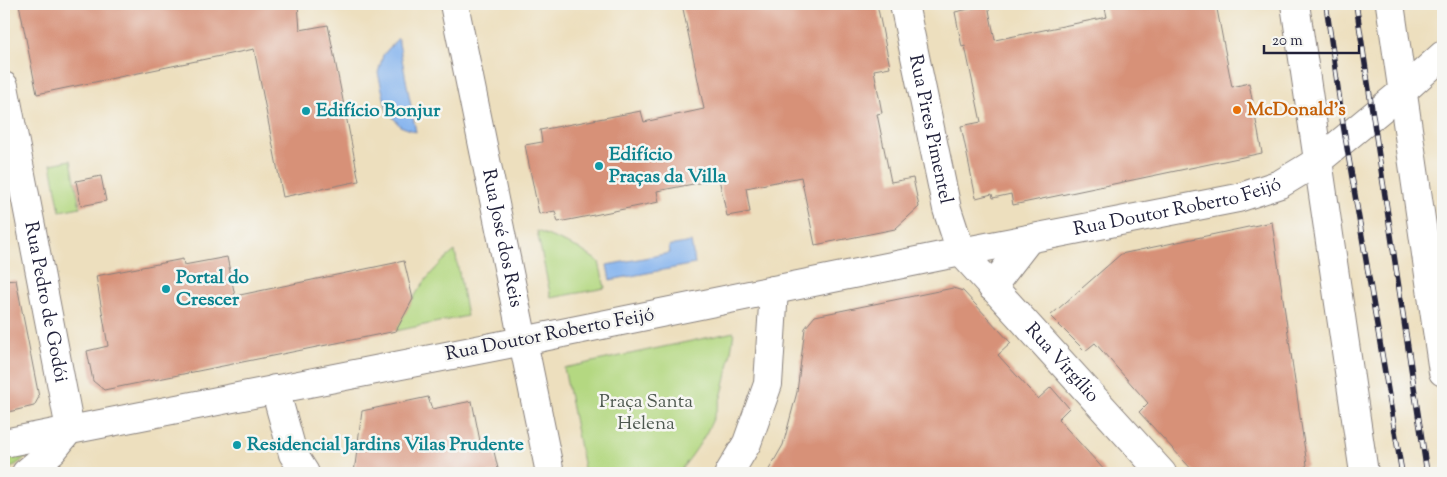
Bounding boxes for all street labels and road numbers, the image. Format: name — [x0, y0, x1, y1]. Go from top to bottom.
street label: Rua Pires Pimentel — [901, 52, 959, 206]
street label: Rua José dos Reis — [475, 167, 529, 310]
street label: Rua Doutor Roberto Feijó — [1071, 171, 1285, 243]
street label: Rua Pedro de Godói — [17, 219, 74, 385]
street label: Rua Doutor Roberto Feijó — [443, 302, 657, 368]
street label: Rua Virgílio — [1019, 317, 1105, 409]

